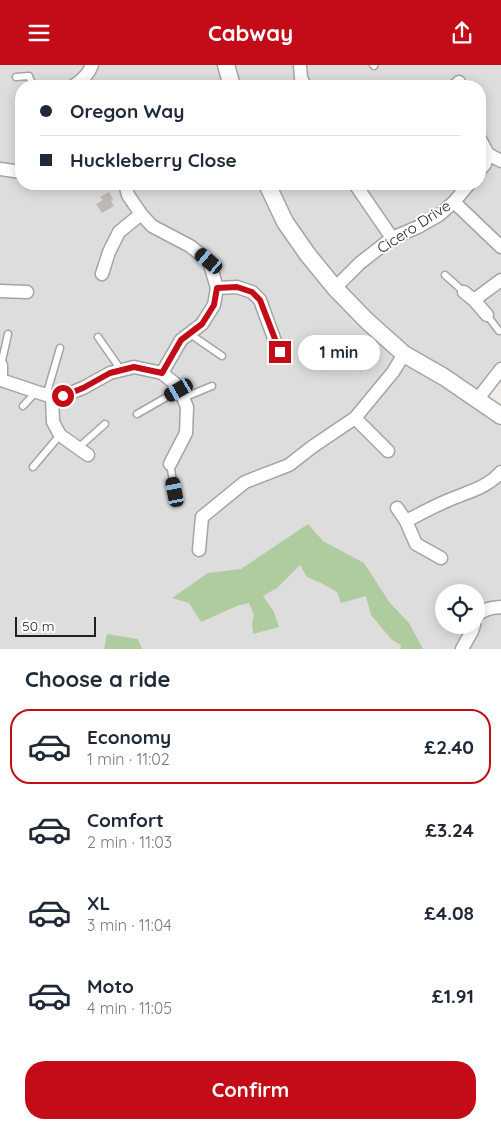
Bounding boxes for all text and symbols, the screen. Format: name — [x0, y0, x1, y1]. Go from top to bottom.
icon: menu — [25, 19, 53, 47]
text: Cabway — [208, 19, 293, 47]
icon: share — [448, 19, 476, 47]
text: Oregon Way — [70, 99, 184, 123]
text: Huckleberry Close — [70, 148, 237, 172]
street label: Cicero Drive — [373, 196, 454, 257]
car — [192, 246, 225, 276]
callout: 1 min — [298, 335, 380, 369]
route end — [269, 341, 291, 363]
text: 1 min — [320, 342, 358, 362]
car — [162, 376, 195, 404]
route start — [52, 385, 74, 407]
car — [164, 476, 185, 508]
map controls — [435, 584, 485, 634]
button: locate — [435, 584, 485, 634]
scale bar — [15, 614, 96, 637]
text: 50 m — [22, 617, 55, 635]
text: Choose a ride — [25, 665, 170, 693]
icon: car — [27, 724, 72, 769]
text: Economy — [87, 725, 171, 749]
text: £2.40 — [424, 735, 474, 759]
text: 1 min · 11:02 — [87, 749, 170, 769]
icon: car — [27, 807, 72, 852]
text: Comfort — [87, 808, 164, 832]
text: £3.24 — [425, 818, 474, 842]
text: 2 min · 11:03 — [87, 832, 172, 852]
icon: car — [27, 890, 72, 935]
text: XL — [87, 891, 110, 915]
text: £4.08 — [424, 901, 474, 925]
text: 3 min · 11:04 — [87, 915, 172, 935]
icon: car — [27, 973, 72, 1018]
text: Moto — [87, 974, 134, 998]
text: £1.91 — [432, 984, 474, 1008]
text: 4 min · 11:05 — [87, 998, 172, 1018]
button: Confirm — [25, 1061, 476, 1119]

